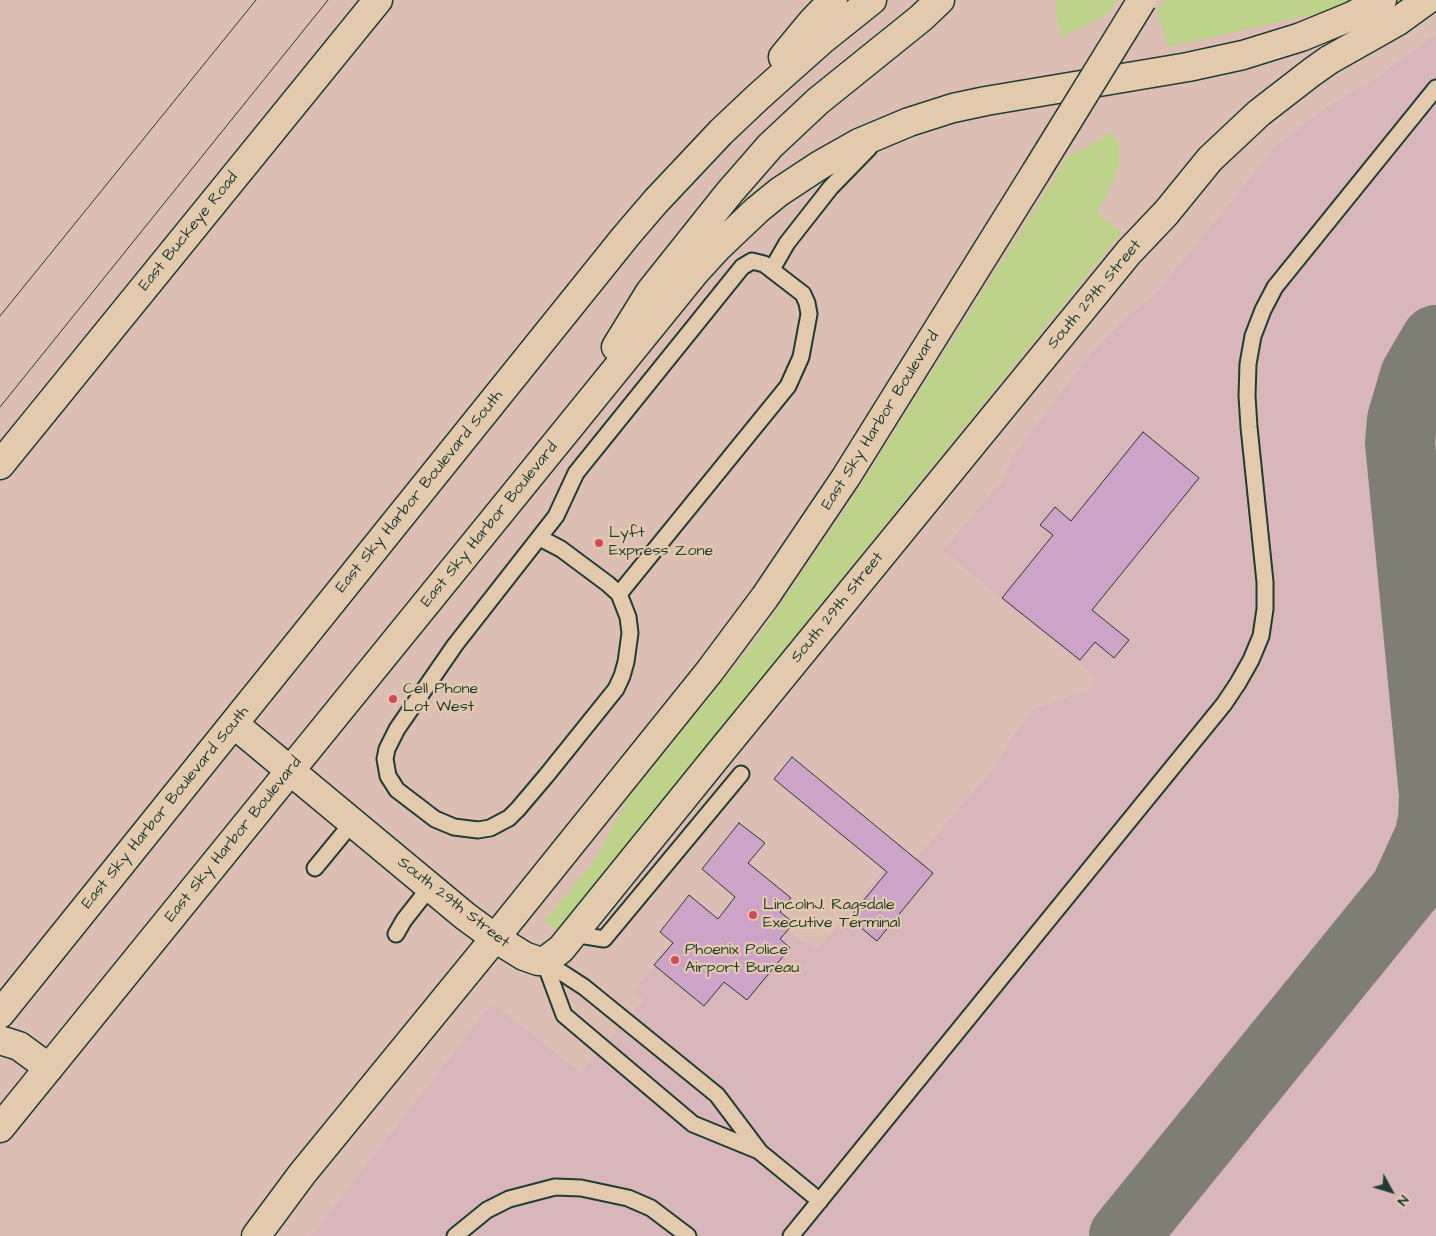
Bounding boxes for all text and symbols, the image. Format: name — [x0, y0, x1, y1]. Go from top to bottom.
street label: East Buckeye Road — [135, 169, 243, 295]
street label: South 29th Street — [1044, 236, 1146, 354]
street label: East Sky Harbor Boulevard — [818, 328, 944, 514]
street label: East Sky Harbor Boulevard South — [332, 387, 508, 597]
street label: East Sky Harbor Boulevard — [417, 439, 563, 611]
place label: Lyft Express Zone — [609, 524, 713, 562]
marker: Lyft Express Zone — [593, 537, 605, 549]
street label: South 29th Street — [788, 549, 888, 667]
place label: Cell Phone Lot West — [403, 680, 478, 718]
marker: Cell Phone Lot West — [387, 693, 399, 705]
street label: East Sky Harbor Boulevard South — [78, 703, 254, 913]
street label: East Sky Harbor Boulevard — [161, 754, 307, 926]
street label: South 29th Street — [393, 853, 513, 953]
place label: LincolnJ. Ragsdale Executive Terminal — [763, 896, 900, 934]
marker: LincolnJ. Ragsdale Executive Terminal — [747, 909, 759, 921]
place label: Phoenix Police Airport Bureau — [685, 941, 799, 979]
marker: Phoenix Police Airport Bureau — [669, 954, 681, 966]
north arrow — [1366, 1166, 1416, 1216]
text: N — [1392, 1191, 1413, 1210]

